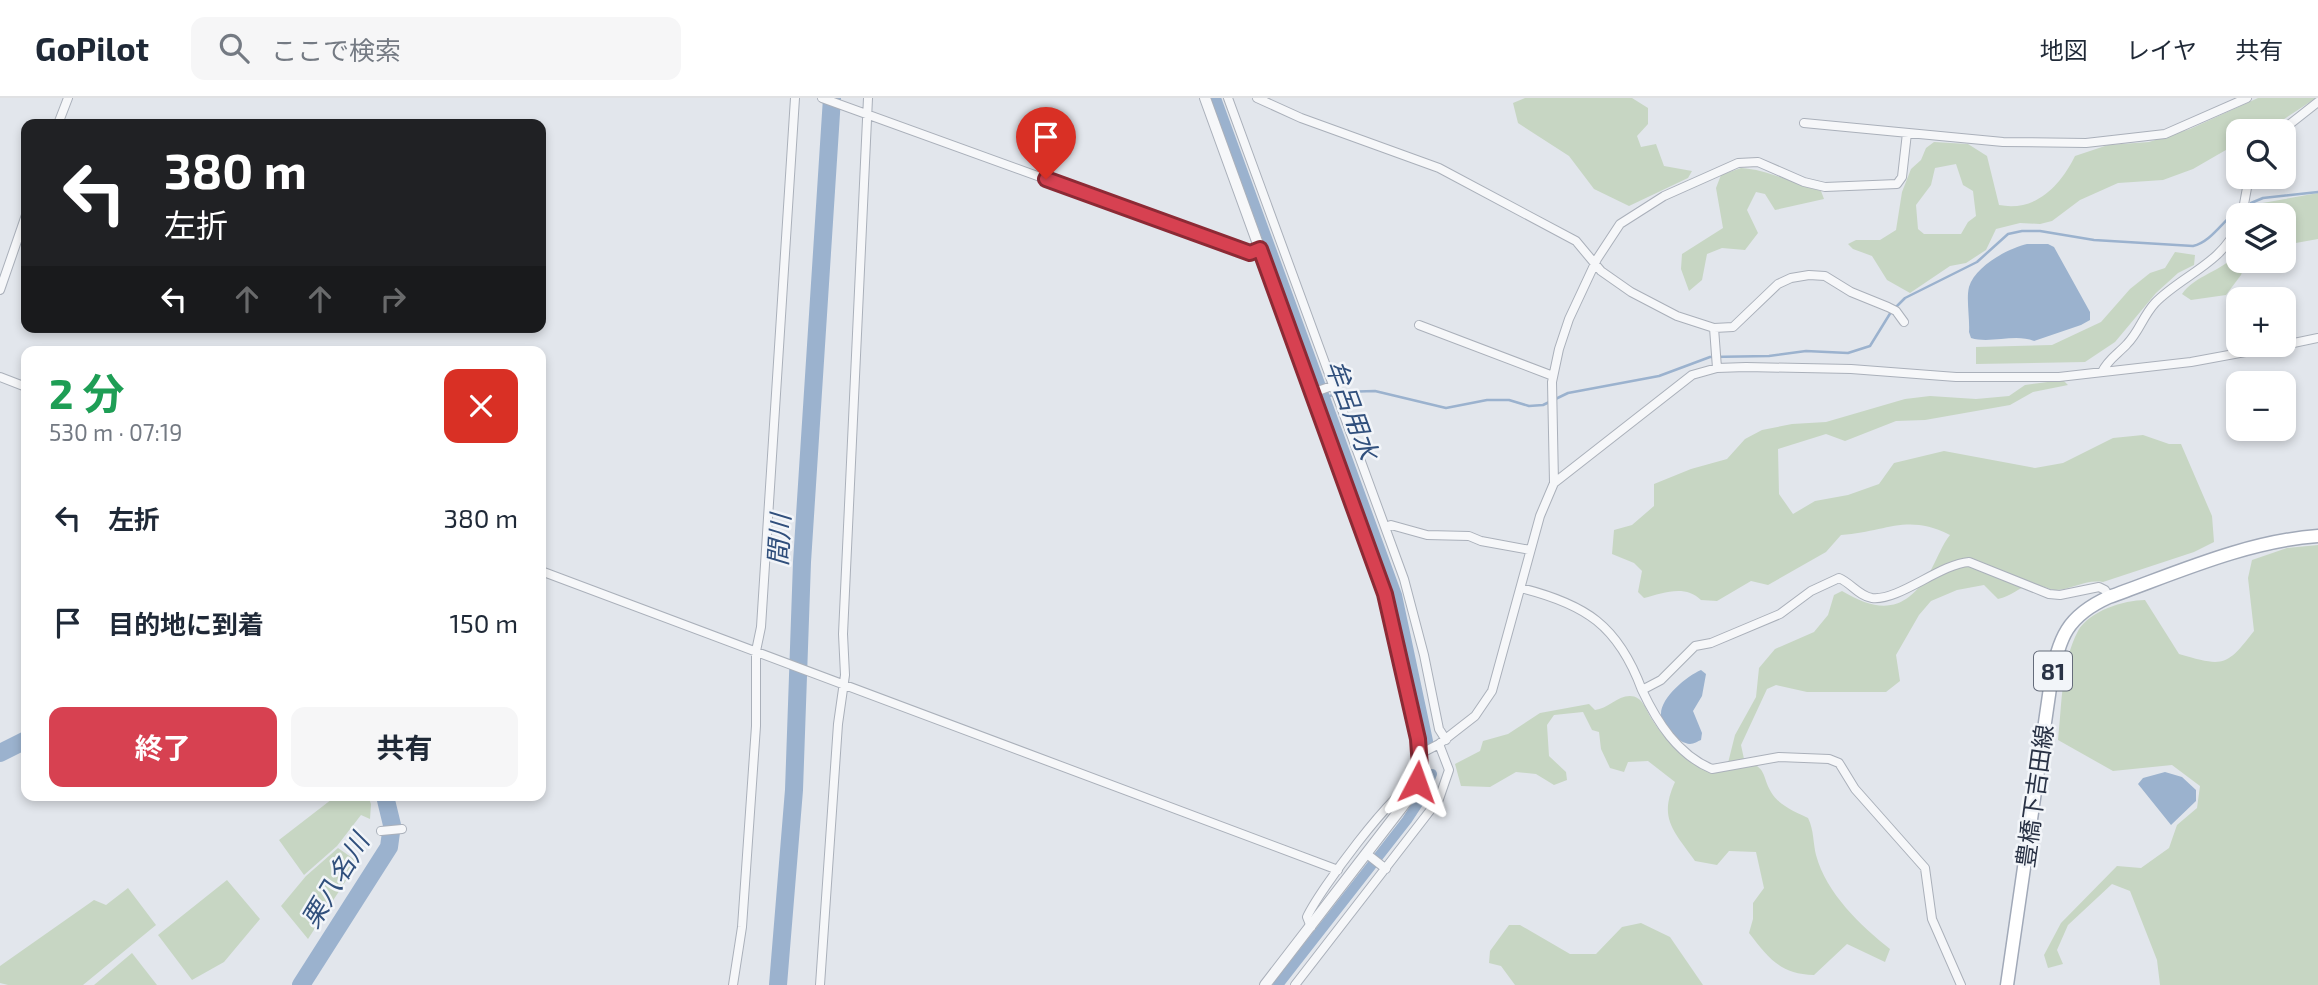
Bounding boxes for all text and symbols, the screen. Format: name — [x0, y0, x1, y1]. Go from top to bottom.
search box — [191, 17, 681, 80]
text: GoPilot — [35, 28, 149, 68]
icon: search — [215, 29, 253, 67]
text: ここで検索 — [271, 34, 401, 65]
text: 地図 — [2040, 35, 2088, 64]
text: レイヤ — [2126, 35, 2197, 64]
text: 共有 — [2235, 35, 2283, 64]
pin — [1016, 107, 1076, 179]
icon: arrive — [1027, 118, 1065, 156]
map controls — [2226, 119, 2296, 441]
button: search — [2226, 119, 2296, 189]
text: 380 m — [164, 140, 307, 199]
icon: left — [49, 147, 140, 238]
button: layers — [2226, 203, 2296, 273]
text: 左折 — [164, 205, 228, 243]
icon: left — [155, 280, 193, 318]
icon: ahead — [228, 280, 266, 318]
icon: ahead — [301, 280, 339, 318]
icon: right — [374, 280, 412, 318]
button: + — [2226, 287, 2296, 357]
water label: 牟呂用水 — [1321, 355, 1386, 466]
text: 2 分 — [49, 367, 124, 417]
button: close — [444, 369, 518, 443]
button: − — [2226, 371, 2296, 441]
text: 530 m · 07:19 — [49, 418, 182, 446]
icon: left — [49, 499, 87, 537]
text: 380 m — [444, 502, 518, 533]
text: 左折 — [108, 503, 160, 534]
water label: 間川 — [761, 510, 795, 567]
icon: arrive — [49, 604, 87, 642]
text: 150 m — [449, 607, 518, 638]
text: 目的地に到着 — [108, 608, 264, 639]
road number: 81 — [2034, 652, 2072, 691]
button: 終了 — [49, 707, 277, 787]
button: 共有 — [291, 707, 518, 787]
street label: 豊橋下吉田線 — [2010, 723, 2058, 869]
position arrow — [1380, 745, 1454, 819]
water label: 栗八名川 — [294, 825, 376, 933]

